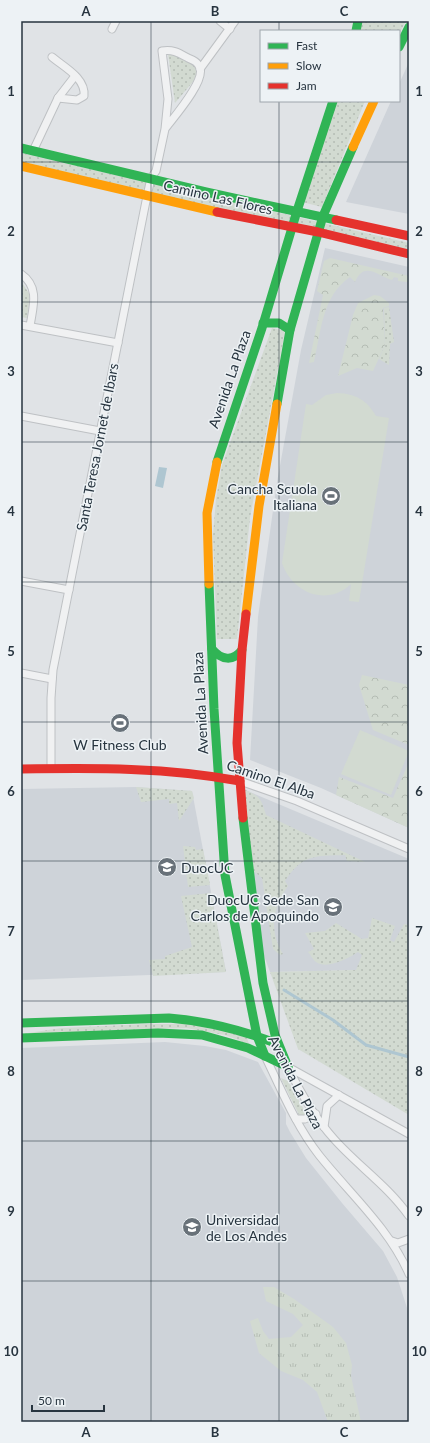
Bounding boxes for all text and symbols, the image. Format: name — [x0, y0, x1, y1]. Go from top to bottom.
text: A — [80, 3, 91, 19]
text: B — [211, 3, 220, 19]
text: C — [340, 3, 349, 19]
legend — [260, 30, 400, 102]
text: Fast — [296, 38, 318, 53]
text: Slow — [296, 58, 322, 73]
text: Jam — [296, 78, 317, 93]
text: 1 — [7, 83, 15, 99]
text: 1 — [415, 83, 423, 99]
street label: Camino Las Flores — [162, 176, 274, 218]
text: 2 — [7, 223, 15, 239]
text: 2 — [415, 223, 423, 239]
street label: Avenida La Plaza — [204, 328, 254, 430]
street label: Santa Teresa Jornet de Ibars — [72, 362, 122, 532]
text: 3 — [7, 363, 15, 379]
text: 3 — [415, 363, 423, 379]
place label: Cancha Scuola Italiana — [228, 480, 317, 513]
sports icon: Cancha Scuola Italiana — [320, 485, 342, 507]
text: 4 — [7, 503, 15, 519]
text: 4 — [415, 503, 423, 519]
text: 5 — [7, 643, 15, 659]
text: 5 — [415, 643, 423, 659]
street label: Avenida La Plaza — [189, 651, 211, 755]
sports icon: W Fitness Club — [109, 712, 131, 734]
place label: W Fitness Club — [73, 736, 167, 753]
street label: Camino El Alba — [224, 756, 318, 802]
text: 6 — [7, 783, 15, 799]
text: 6 — [415, 783, 423, 799]
school or university icon: DuocUC — [156, 856, 178, 878]
place label: DuocUC — [181, 859, 234, 876]
place label: DuocUC Sede San Carlos de Apoquindo — [191, 891, 319, 924]
school or university icon: DuocUC Sede San Carlos de Apoquindo — [322, 896, 344, 918]
text: 7 — [7, 923, 15, 939]
text: 7 — [415, 923, 423, 939]
street label: Avenida La Plaza — [265, 1032, 327, 1132]
text: 8 — [7, 1063, 15, 1079]
text: 8 — [415, 1063, 423, 1079]
text: 9 — [7, 1203, 15, 1219]
text: 9 — [415, 1203, 423, 1219]
place label: Universidad de Los Andes — [206, 1211, 287, 1244]
school or university icon: Universidad de Los Andes — [181, 1216, 203, 1238]
text: 10 — [3, 1343, 19, 1359]
text: 10 — [411, 1343, 427, 1359]
scale bar — [32, 1387, 104, 1413]
text: 50 m — [38, 1393, 65, 1408]
text: A — [80, 1424, 91, 1440]
text: B — [211, 1424, 220, 1440]
text: C — [340, 1424, 349, 1440]

